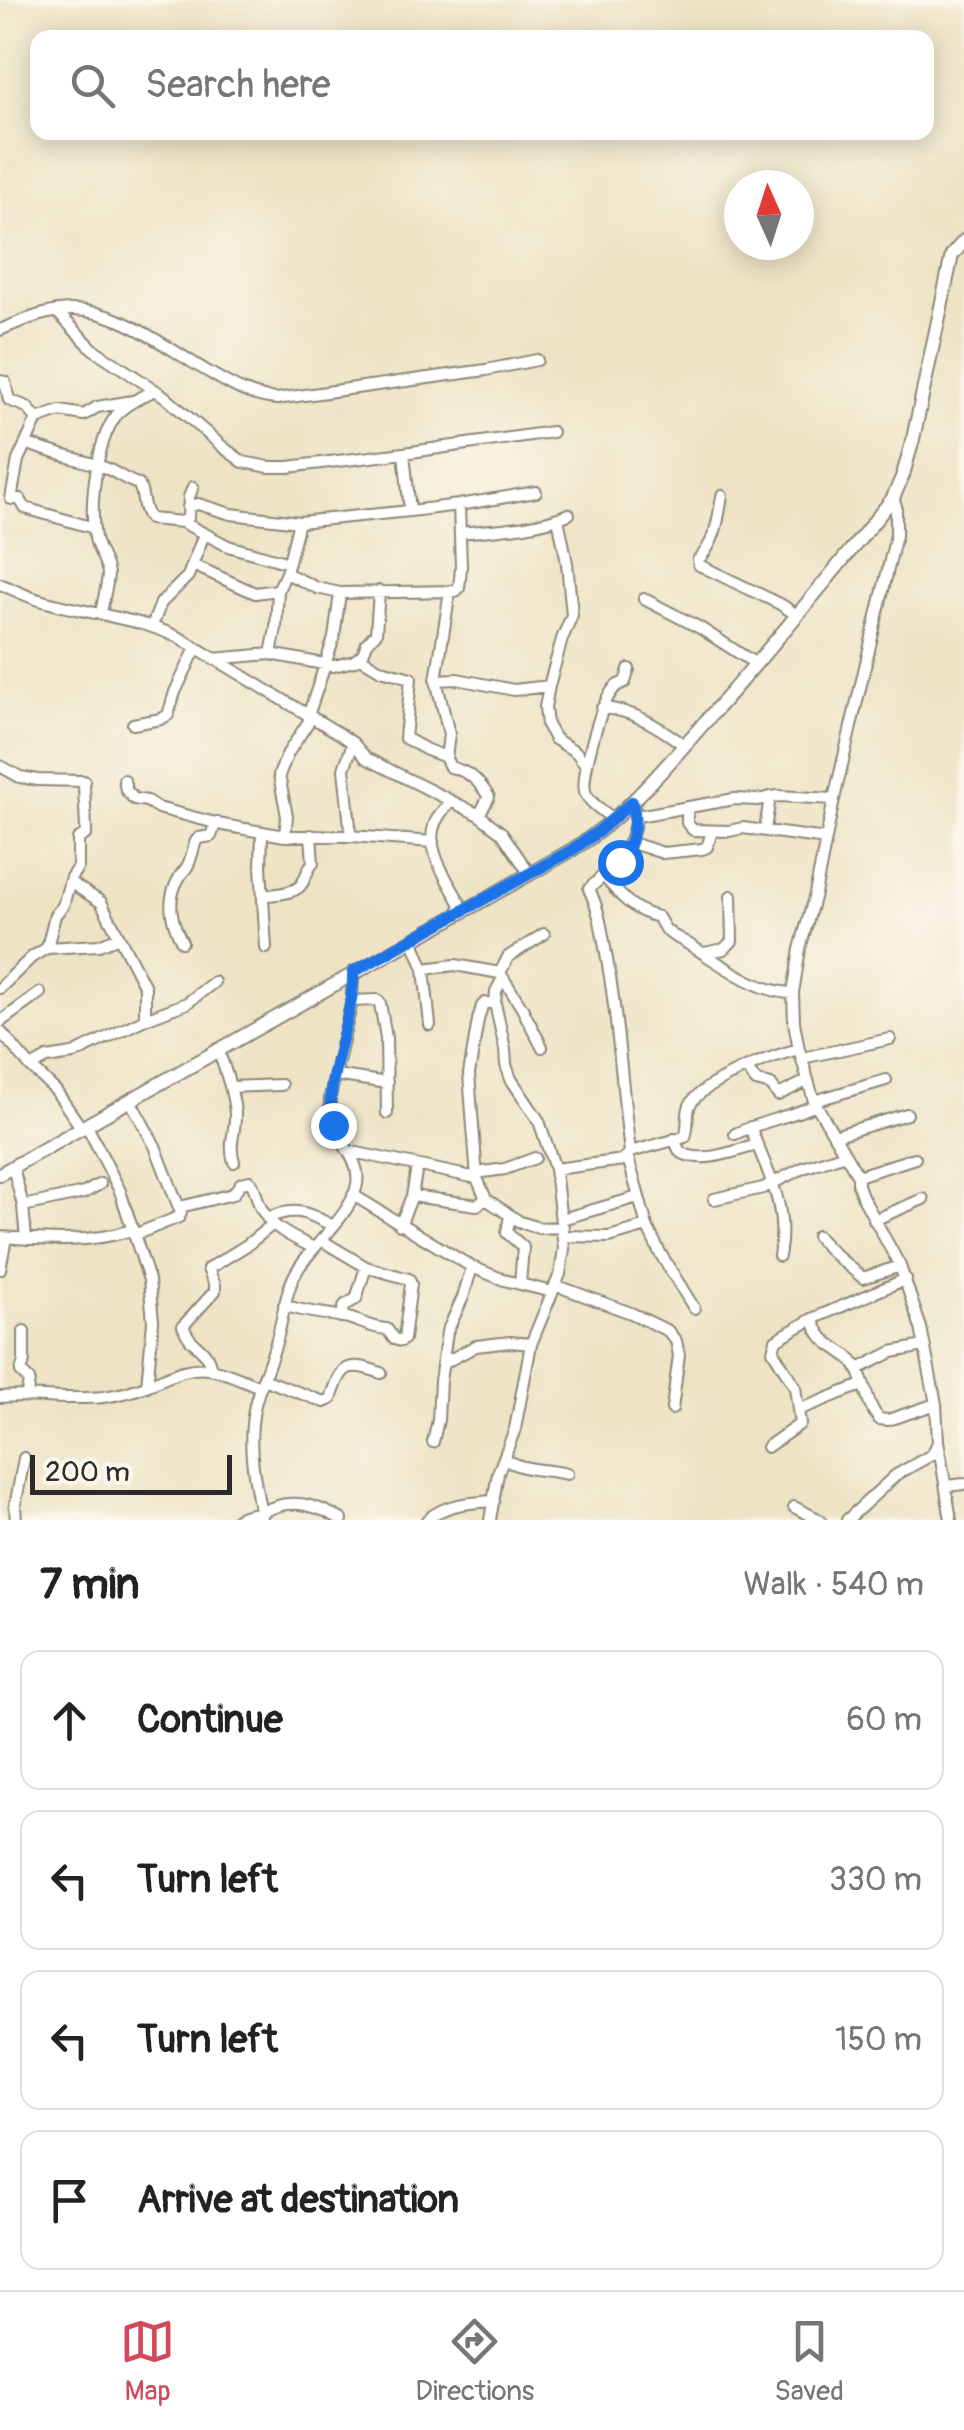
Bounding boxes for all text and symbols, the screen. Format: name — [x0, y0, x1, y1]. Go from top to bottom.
search box — [30, 30, 934, 140]
icon: search — [65, 58, 120, 113]
text: Search here — [145, 61, 331, 109]
north arrow — [724, 170, 814, 260]
route start — [598, 840, 644, 886]
route end — [311, 1103, 357, 1149]
scale bar — [30, 1450, 232, 1494]
text: 200 m — [45, 1455, 130, 1490]
text: 7 min — [40, 1559, 139, 1611]
text: Walk · 540 m — [743, 1565, 924, 1605]
icon: ahead — [42, 1693, 97, 1748]
text: Continue — [137, 1696, 283, 1744]
text: 60 m — [846, 1700, 922, 1740]
icon: left — [42, 1853, 97, 1908]
text: Turn left — [137, 1856, 278, 1904]
text: 330 m — [829, 1860, 922, 1900]
icon: left — [42, 2013, 97, 2068]
text: Turn left — [137, 2016, 278, 2064]
text: 150 m — [835, 2020, 922, 2060]
icon: arrive — [42, 2173, 97, 2228]
text: Arrive at destination — [137, 2176, 459, 2224]
tab: Map — [120, 2314, 175, 2409]
tab: Directions — [415, 2314, 534, 2409]
tab: Saved — [774, 2314, 844, 2409]

